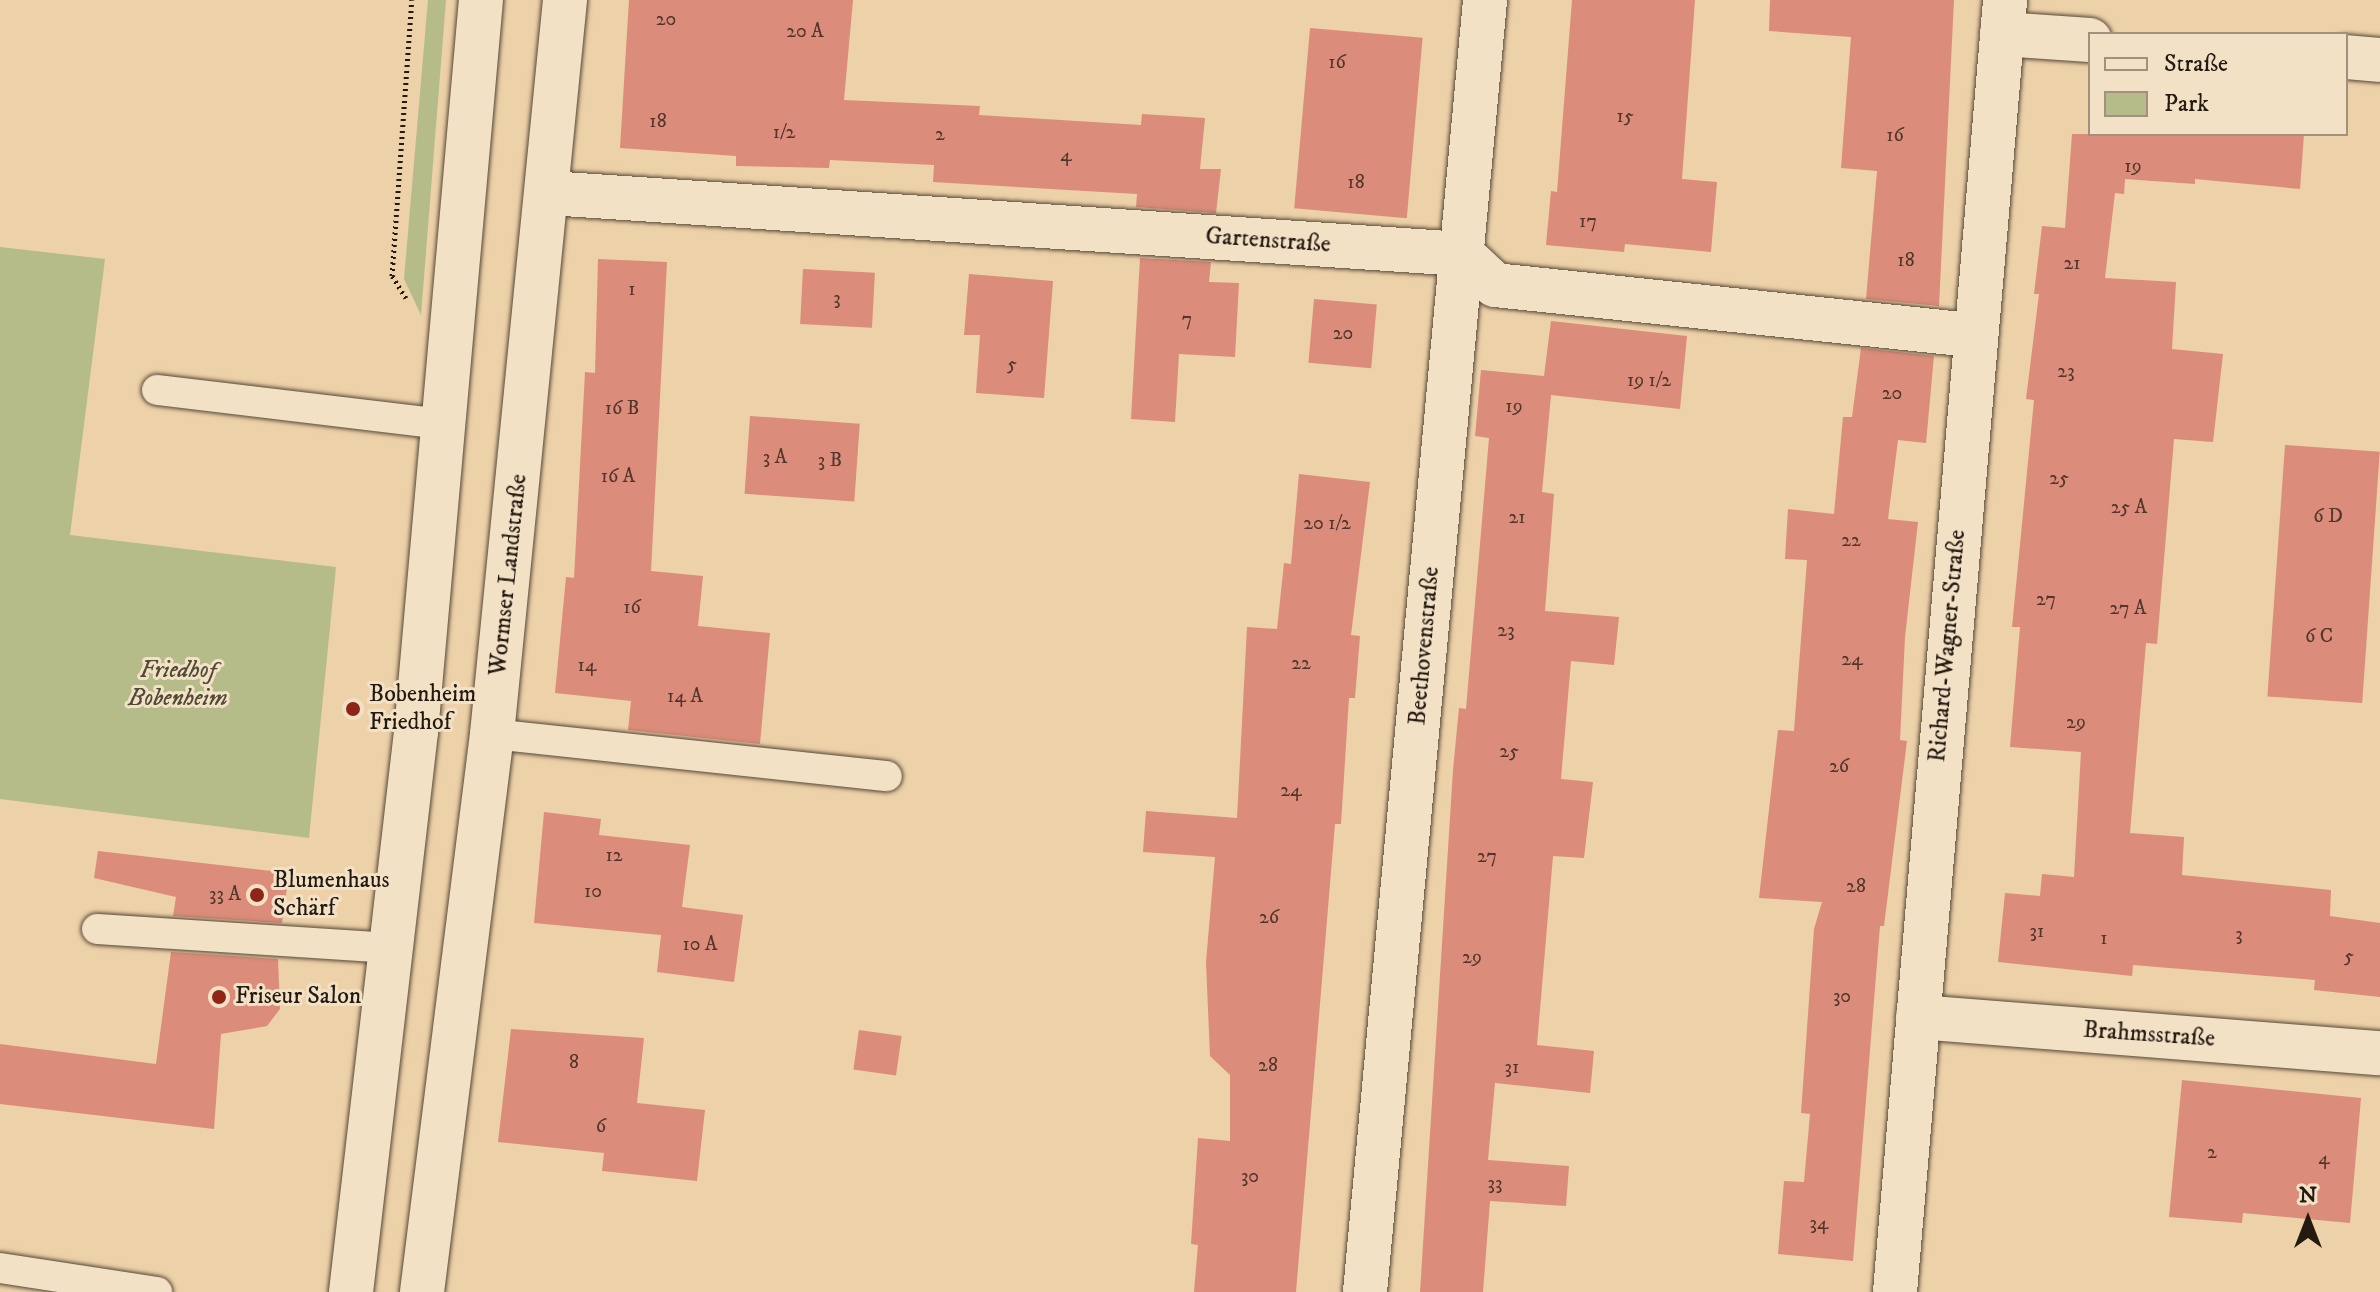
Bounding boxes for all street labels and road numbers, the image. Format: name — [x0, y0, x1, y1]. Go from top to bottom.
street label: Gartenstraße — [1204, 222, 1332, 260]
street label: Wormser Landstraße — [484, 473, 534, 677]
street label: Richard-Wagner-Straße — [1923, 529, 1973, 763]
street label: Beethovenstraße — [1404, 565, 1446, 727]
street label: Brahmsstraße — [2082, 1016, 2216, 1054]

